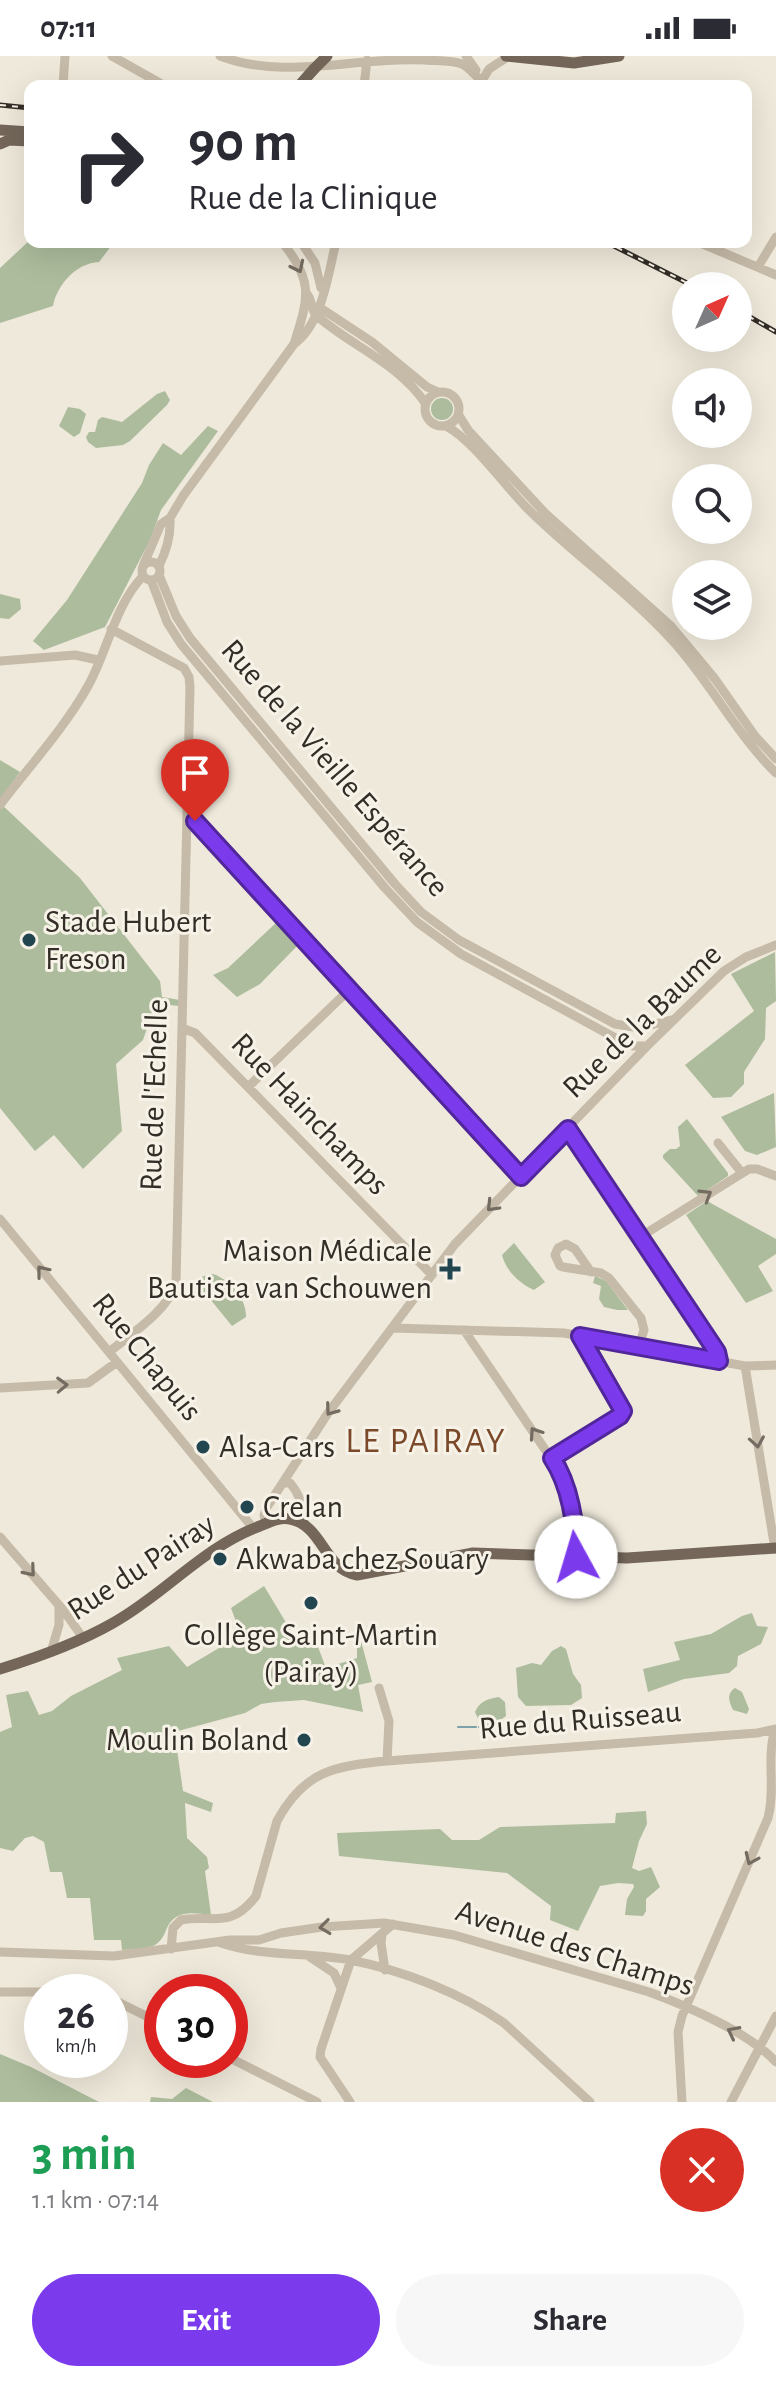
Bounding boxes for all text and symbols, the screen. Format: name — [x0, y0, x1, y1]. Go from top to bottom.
text: 07:11 — [40, 13, 97, 43]
icon: right — [56, 112, 160, 216]
text: 90 m — [188, 115, 298, 171]
text: Rue de la Clinique — [188, 180, 438, 216]
one-way arrow — [288, 258, 304, 273]
north arrow — [672, 272, 752, 352]
map controls — [672, 272, 752, 640]
button: sound — [672, 368, 752, 448]
button: search — [672, 464, 752, 544]
button: layers — [672, 560, 752, 640]
street label: Rue de la Vieille Espérance — [215, 634, 455, 902]
pin — [161, 739, 229, 821]
icon: arrive — [173, 751, 217, 795]
place label: Stade Hubert Freson — [45, 906, 211, 975]
marker: Stade Hubert Freson — [20, 931, 38, 949]
street label: Rue de la Baume — [557, 938, 727, 1104]
street label: Rue de l'Echelle — [135, 998, 173, 1192]
street label: Rue Hainchamps — [225, 1027, 395, 1201]
one-way arrow — [698, 1190, 712, 1205]
one-way arrow — [487, 1197, 501, 1211]
place label: Maison Médicale Bautista van Schouwen — [147, 1235, 432, 1304]
marker: Maison Médicale Bautista van Schouwen — [439, 1258, 461, 1280]
one-way arrow — [37, 1265, 52, 1280]
street label: Rue Chapuis — [86, 1287, 208, 1427]
one-way arrow — [56, 1376, 69, 1393]
one-way arrow — [326, 1401, 341, 1416]
district label: LE PAIRAY — [345, 1423, 507, 1459]
one-way arrow — [529, 1427, 544, 1441]
place label: Alsa-Cars — [219, 1431, 335, 1463]
one-way arrow — [748, 1435, 765, 1448]
marker: Alsa-Cars — [194, 1438, 212, 1456]
place label: Crelan — [263, 1491, 343, 1523]
marker: Crelan — [238, 1498, 256, 1516]
street label: Rue du Pairay — [62, 1508, 220, 1626]
position arrow — [534, 1515, 618, 1599]
place label: Akwaba chez Souary — [236, 1543, 489, 1575]
marker: Akwaba chez Souary — [211, 1550, 229, 1568]
one-way arrow — [20, 1562, 35, 1576]
marker: Collège Saint-Martin (Pairay) — [302, 1594, 320, 1612]
place label: Collège Saint-Martin (Pairay) — [184, 1619, 438, 1688]
street label: Rue du Ruisseau — [478, 1695, 682, 1745]
place label: Moulin Boland — [106, 1724, 288, 1756]
marker: Moulin Boland — [295, 1731, 313, 1749]
one-way arrow — [744, 1851, 760, 1865]
street label: Avenue des Champs — [452, 1894, 698, 2002]
one-way arrow — [319, 1918, 332, 1935]
speed limit sign: 30 — [144, 1974, 248, 2078]
text: 26 — [57, 1996, 95, 2036]
one-way arrow — [727, 2026, 742, 2042]
text: km/h — [55, 2036, 97, 2056]
button: close — [660, 2128, 744, 2212]
text: 3 min — [32, 2131, 137, 2179]
text: 1.1 km · 07:14 — [32, 2187, 159, 2213]
button: Exit — [32, 2274, 380, 2366]
button: Share — [396, 2274, 744, 2366]

